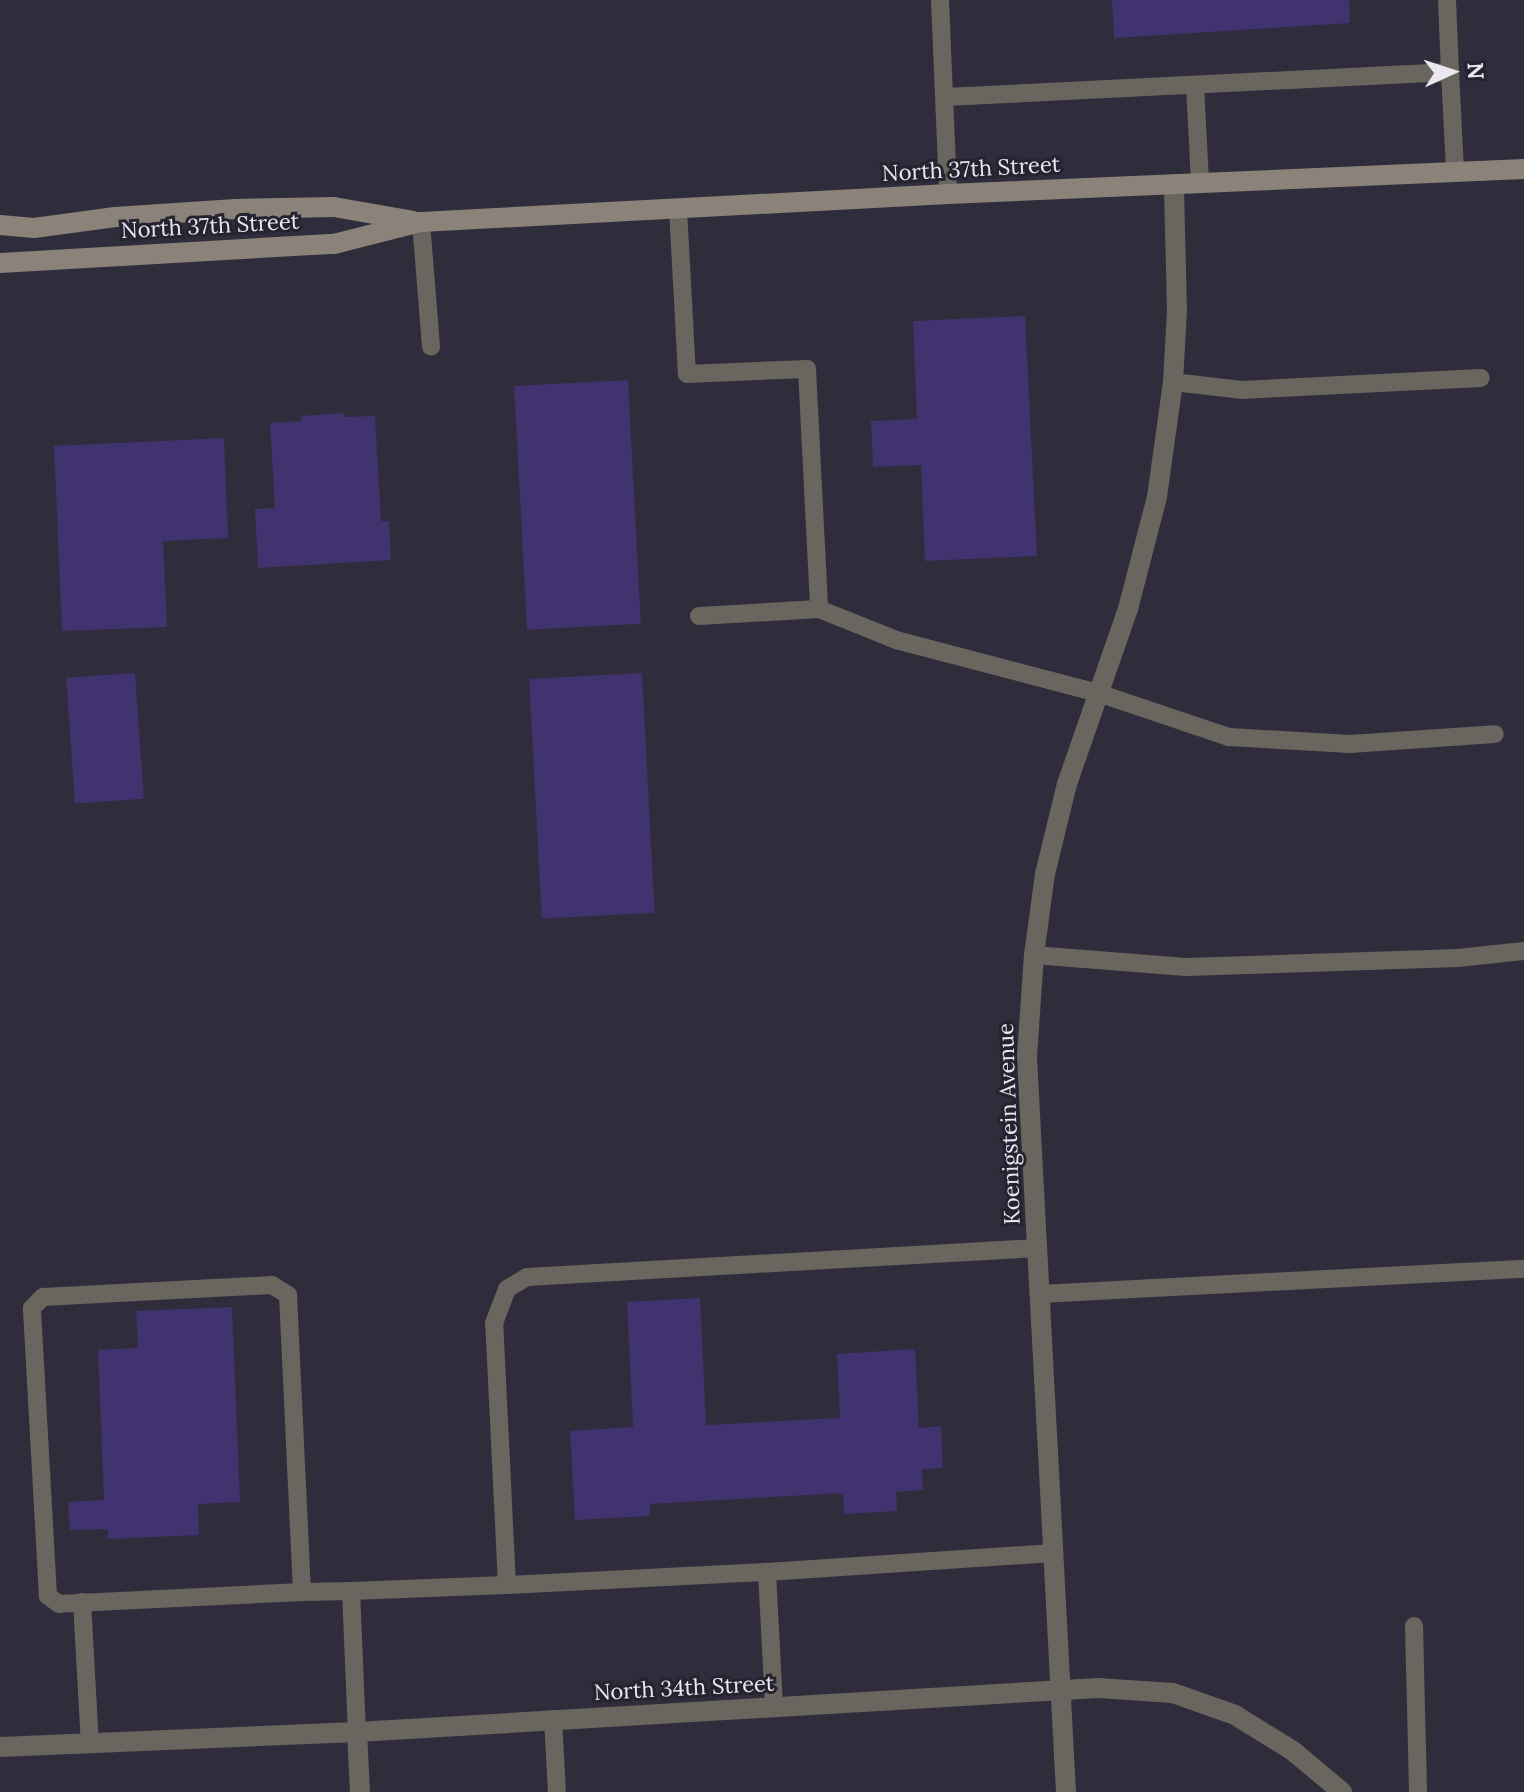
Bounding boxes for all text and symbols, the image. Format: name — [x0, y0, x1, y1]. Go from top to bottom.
north arrow — [1412, 32, 1492, 112]
text: N — [1462, 62, 1490, 80]
street label: North 37th Street — [881, 151, 1061, 187]
street label: North 37th Street — [120, 208, 300, 244]
street label: Koenigstein Avenue — [992, 1023, 1026, 1225]
street label: North 34th Street — [593, 1670, 775, 1706]

